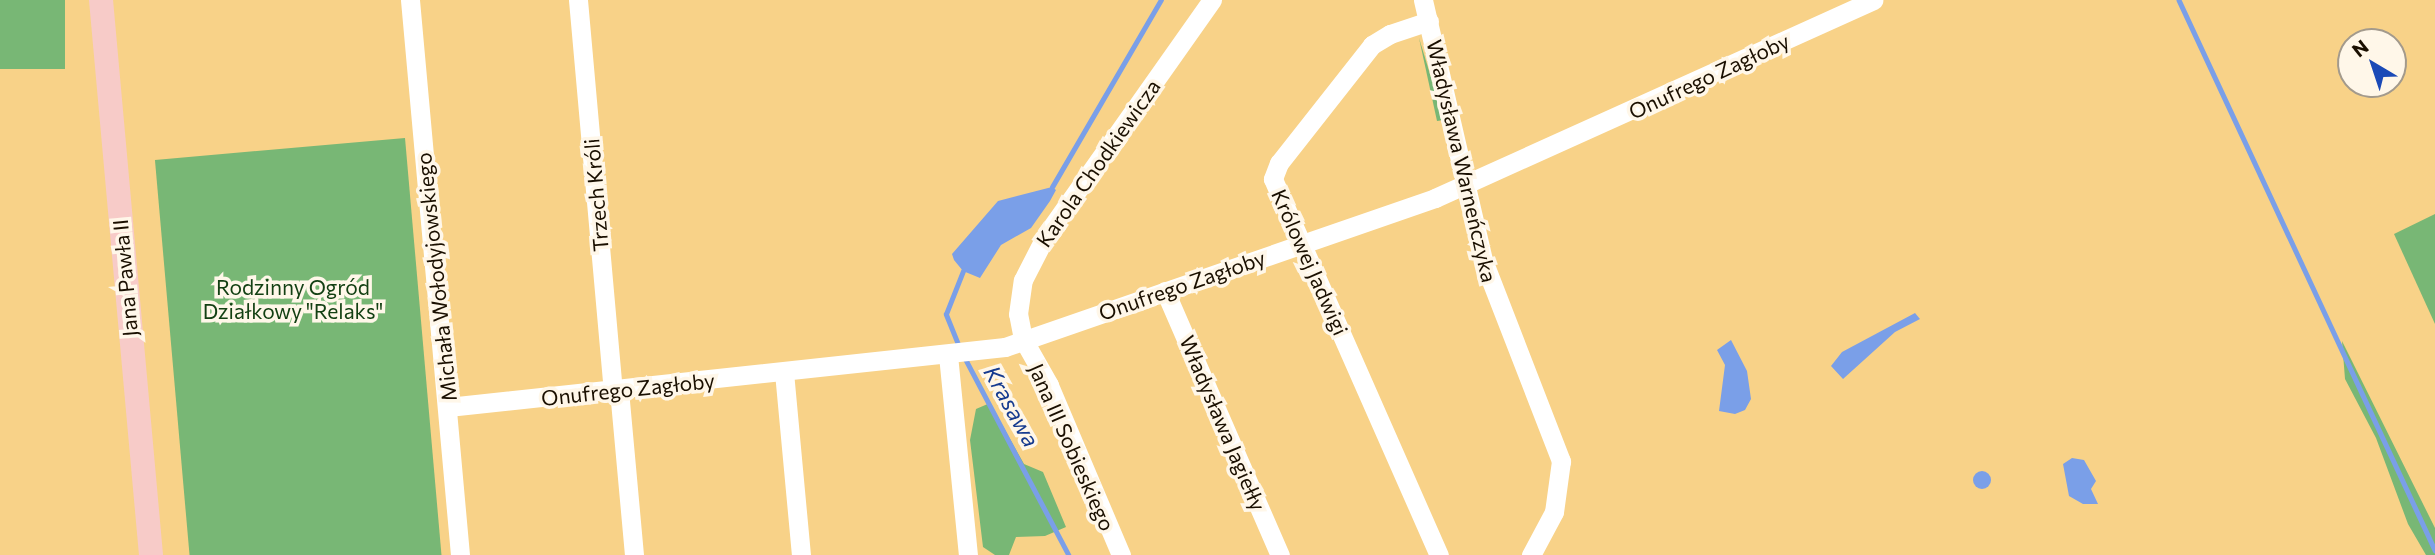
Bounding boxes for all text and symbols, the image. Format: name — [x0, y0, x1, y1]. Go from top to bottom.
street label: Onufrego Zagłoby — [1625, 28, 1793, 124]
north arrow — [2337, 28, 2407, 98]
text: N — [2347, 34, 2373, 61]
street label: Władysława Warneńczyka — [1422, 37, 1502, 285]
street label: Karola Chodkiewicza — [1031, 74, 1165, 252]
street label: Trzech Króli — [579, 137, 613, 253]
street label: Michała Wołodyjowskiego — [410, 151, 462, 403]
street label: Królowej Jadwigi — [1267, 185, 1353, 339]
street label: Jana Pawła II — [107, 218, 143, 338]
street label: Onufrego Zagłoby — [1095, 245, 1269, 325]
park label: Rodzinny Ogród Działkowy "Relaks" — [203, 274, 383, 324]
street label: Władysława Jagiełły — [1175, 332, 1271, 514]
street label: Jana III Sobieskiego — [1024, 359, 1120, 535]
water label: Krasawa — [978, 361, 1046, 451]
street label: Onufrego Zagłoby — [540, 367, 716, 411]

